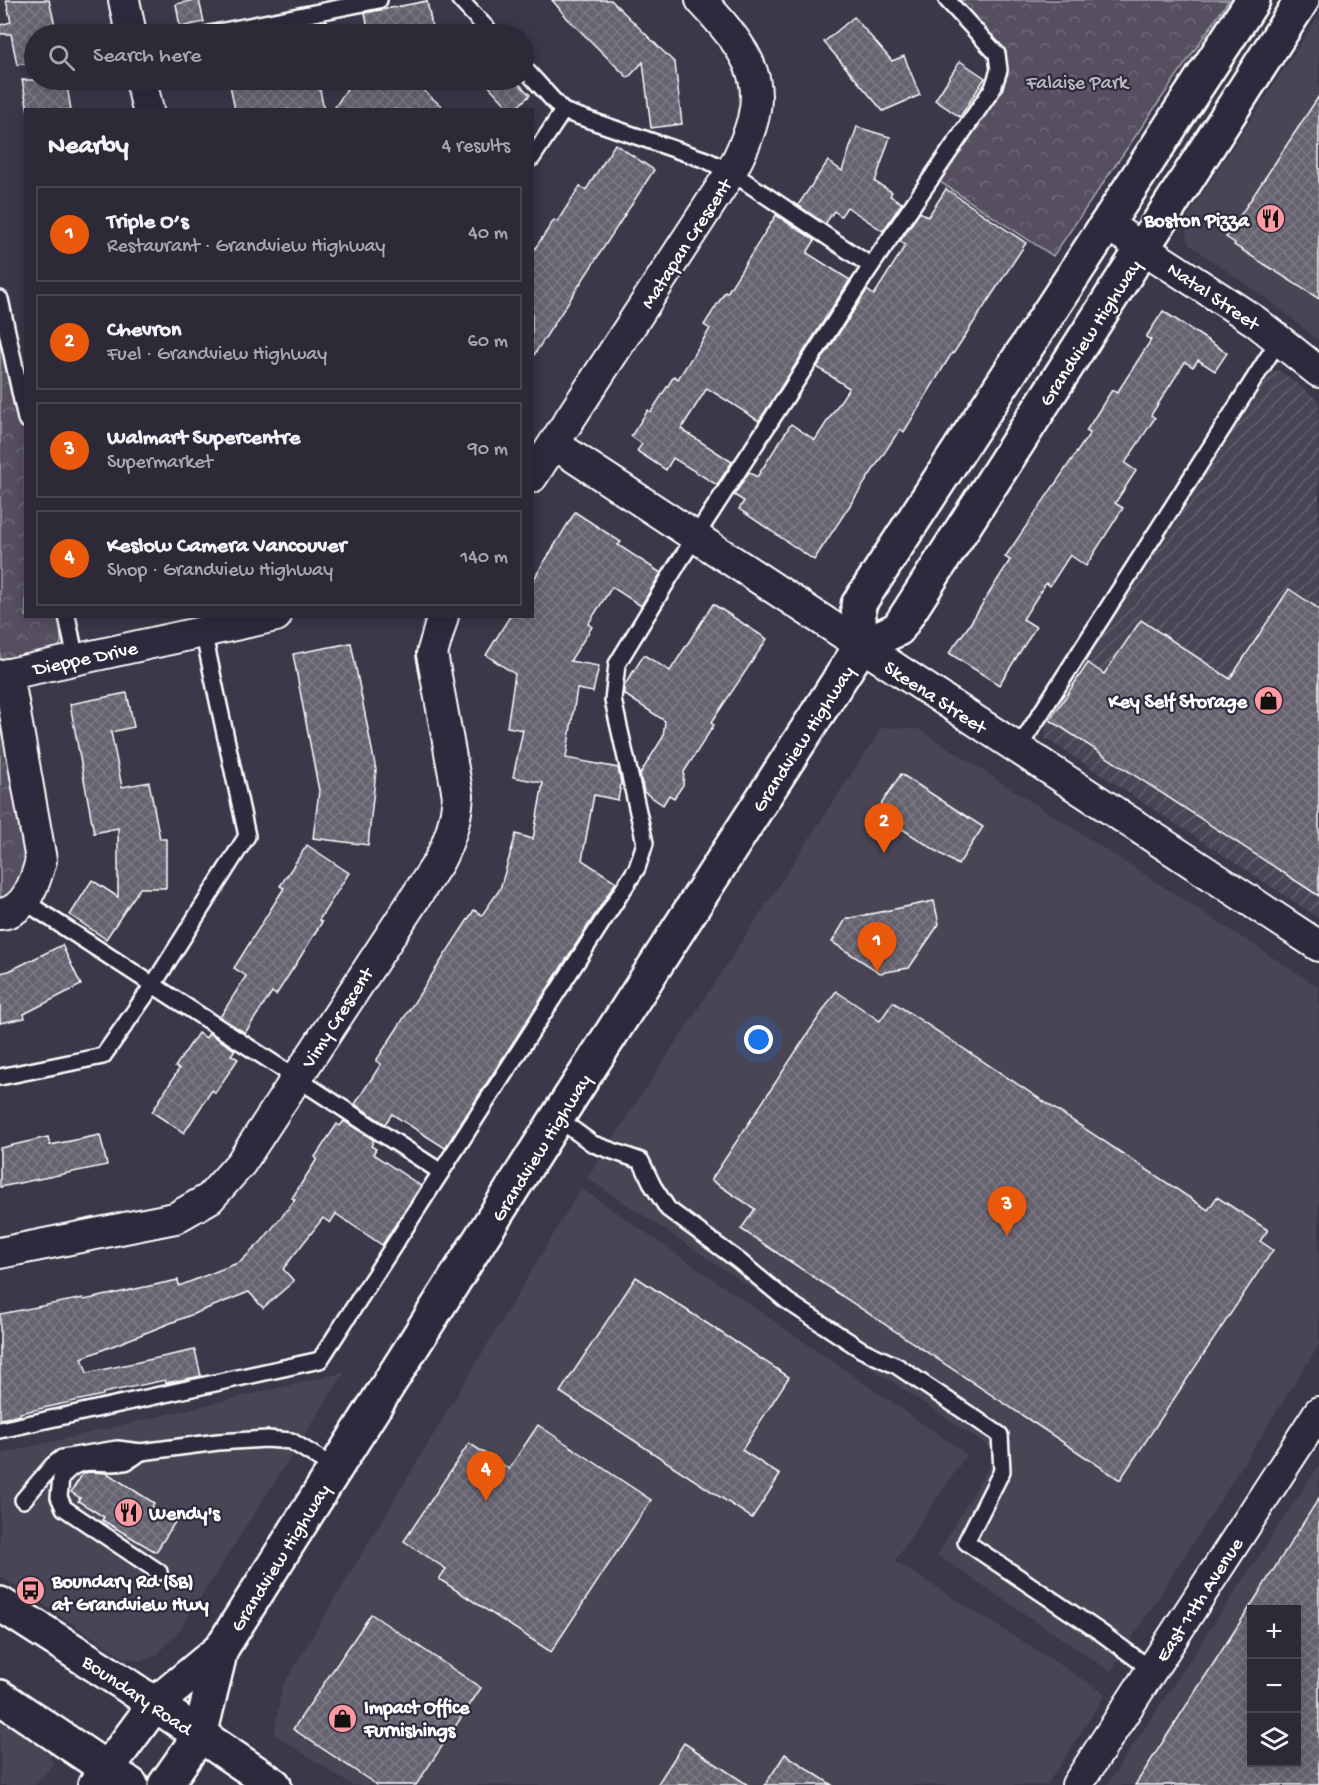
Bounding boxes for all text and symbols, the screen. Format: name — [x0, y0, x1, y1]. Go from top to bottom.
search box — [24, 24, 534, 90]
icon: search — [45, 41, 78, 74]
text: Search here — [93, 44, 201, 70]
park label: Falaise Park — [1025, 73, 1130, 96]
text: Nearby — [48, 132, 129, 163]
text: 4 results — [442, 136, 510, 159]
street label: Matapan Crescent — [637, 174, 739, 314]
restaurant icon: Boston Pizza — [1254, 203, 1286, 235]
text: Triple O’s — [107, 210, 189, 236]
place label: Boston Pizza — [1143, 211, 1250, 234]
text: 1 — [65, 223, 74, 246]
text: 40 m — [468, 223, 508, 246]
text: Restaurant · Grandview Highway — [107, 236, 385, 259]
street label: Grandview Highway — [1036, 256, 1148, 411]
street label: Natal Street — [1162, 259, 1264, 338]
text: Chevron — [107, 318, 181, 344]
text: 2 — [65, 331, 74, 354]
text: 60 m — [468, 331, 508, 354]
text: Fuel · Grandview Highway — [107, 344, 327, 367]
text: Walmart Supercentre — [107, 426, 300, 452]
text: 3 — [64, 439, 75, 462]
text: 90 m — [468, 439, 508, 462]
text: Supermarket — [107, 452, 213, 475]
text: Keslow Camera Vancouver — [107, 534, 346, 560]
text: 4 — [65, 547, 74, 570]
text: 140 m — [460, 547, 508, 570]
text: Shop · Grandview Highway — [107, 560, 333, 583]
street label: Dieppe Drive — [30, 638, 141, 683]
street label: Skeena Street — [879, 657, 991, 742]
street label: Grandview Highway — [749, 662, 861, 817]
shop icon: Key Self Storage — [1252, 684, 1284, 716]
place label: Key Self Storage — [1108, 692, 1248, 715]
pin: 2 — [864, 804, 904, 853]
pin: 1 — [858, 922, 896, 972]
street label: Vimy Crescent — [298, 963, 381, 1074]
your location — [744, 1025, 773, 1054]
street label: Grandview Highway — [488, 1071, 598, 1227]
pin: 3 — [988, 1186, 1026, 1236]
pin: 4 — [466, 1452, 506, 1501]
street label: Grandview Highway — [227, 1481, 337, 1637]
restaurant icon: Wendy's — [112, 1496, 144, 1528]
place label: Wendy's — [148, 1504, 221, 1527]
street label: East 11th Avenue — [1152, 1534, 1250, 1667]
place label: Boundary Rd (SB) at Grandview Hwy — [51, 1572, 209, 1618]
bus stop icon: Boundary Rd (SB) at Grandview Hwy — [15, 1575, 47, 1607]
map controls — [1247, 1605, 1301, 1767]
button: + — [1247, 1605, 1301, 1659]
street label: Boundary Road — [76, 1651, 197, 1743]
button: − — [1247, 1659, 1301, 1713]
place label: Impact Office Furnishings — [363, 1697, 470, 1744]
shop icon: Impact Office Furnishings — [327, 1702, 359, 1734]
button: layers — [1247, 1713, 1301, 1767]

